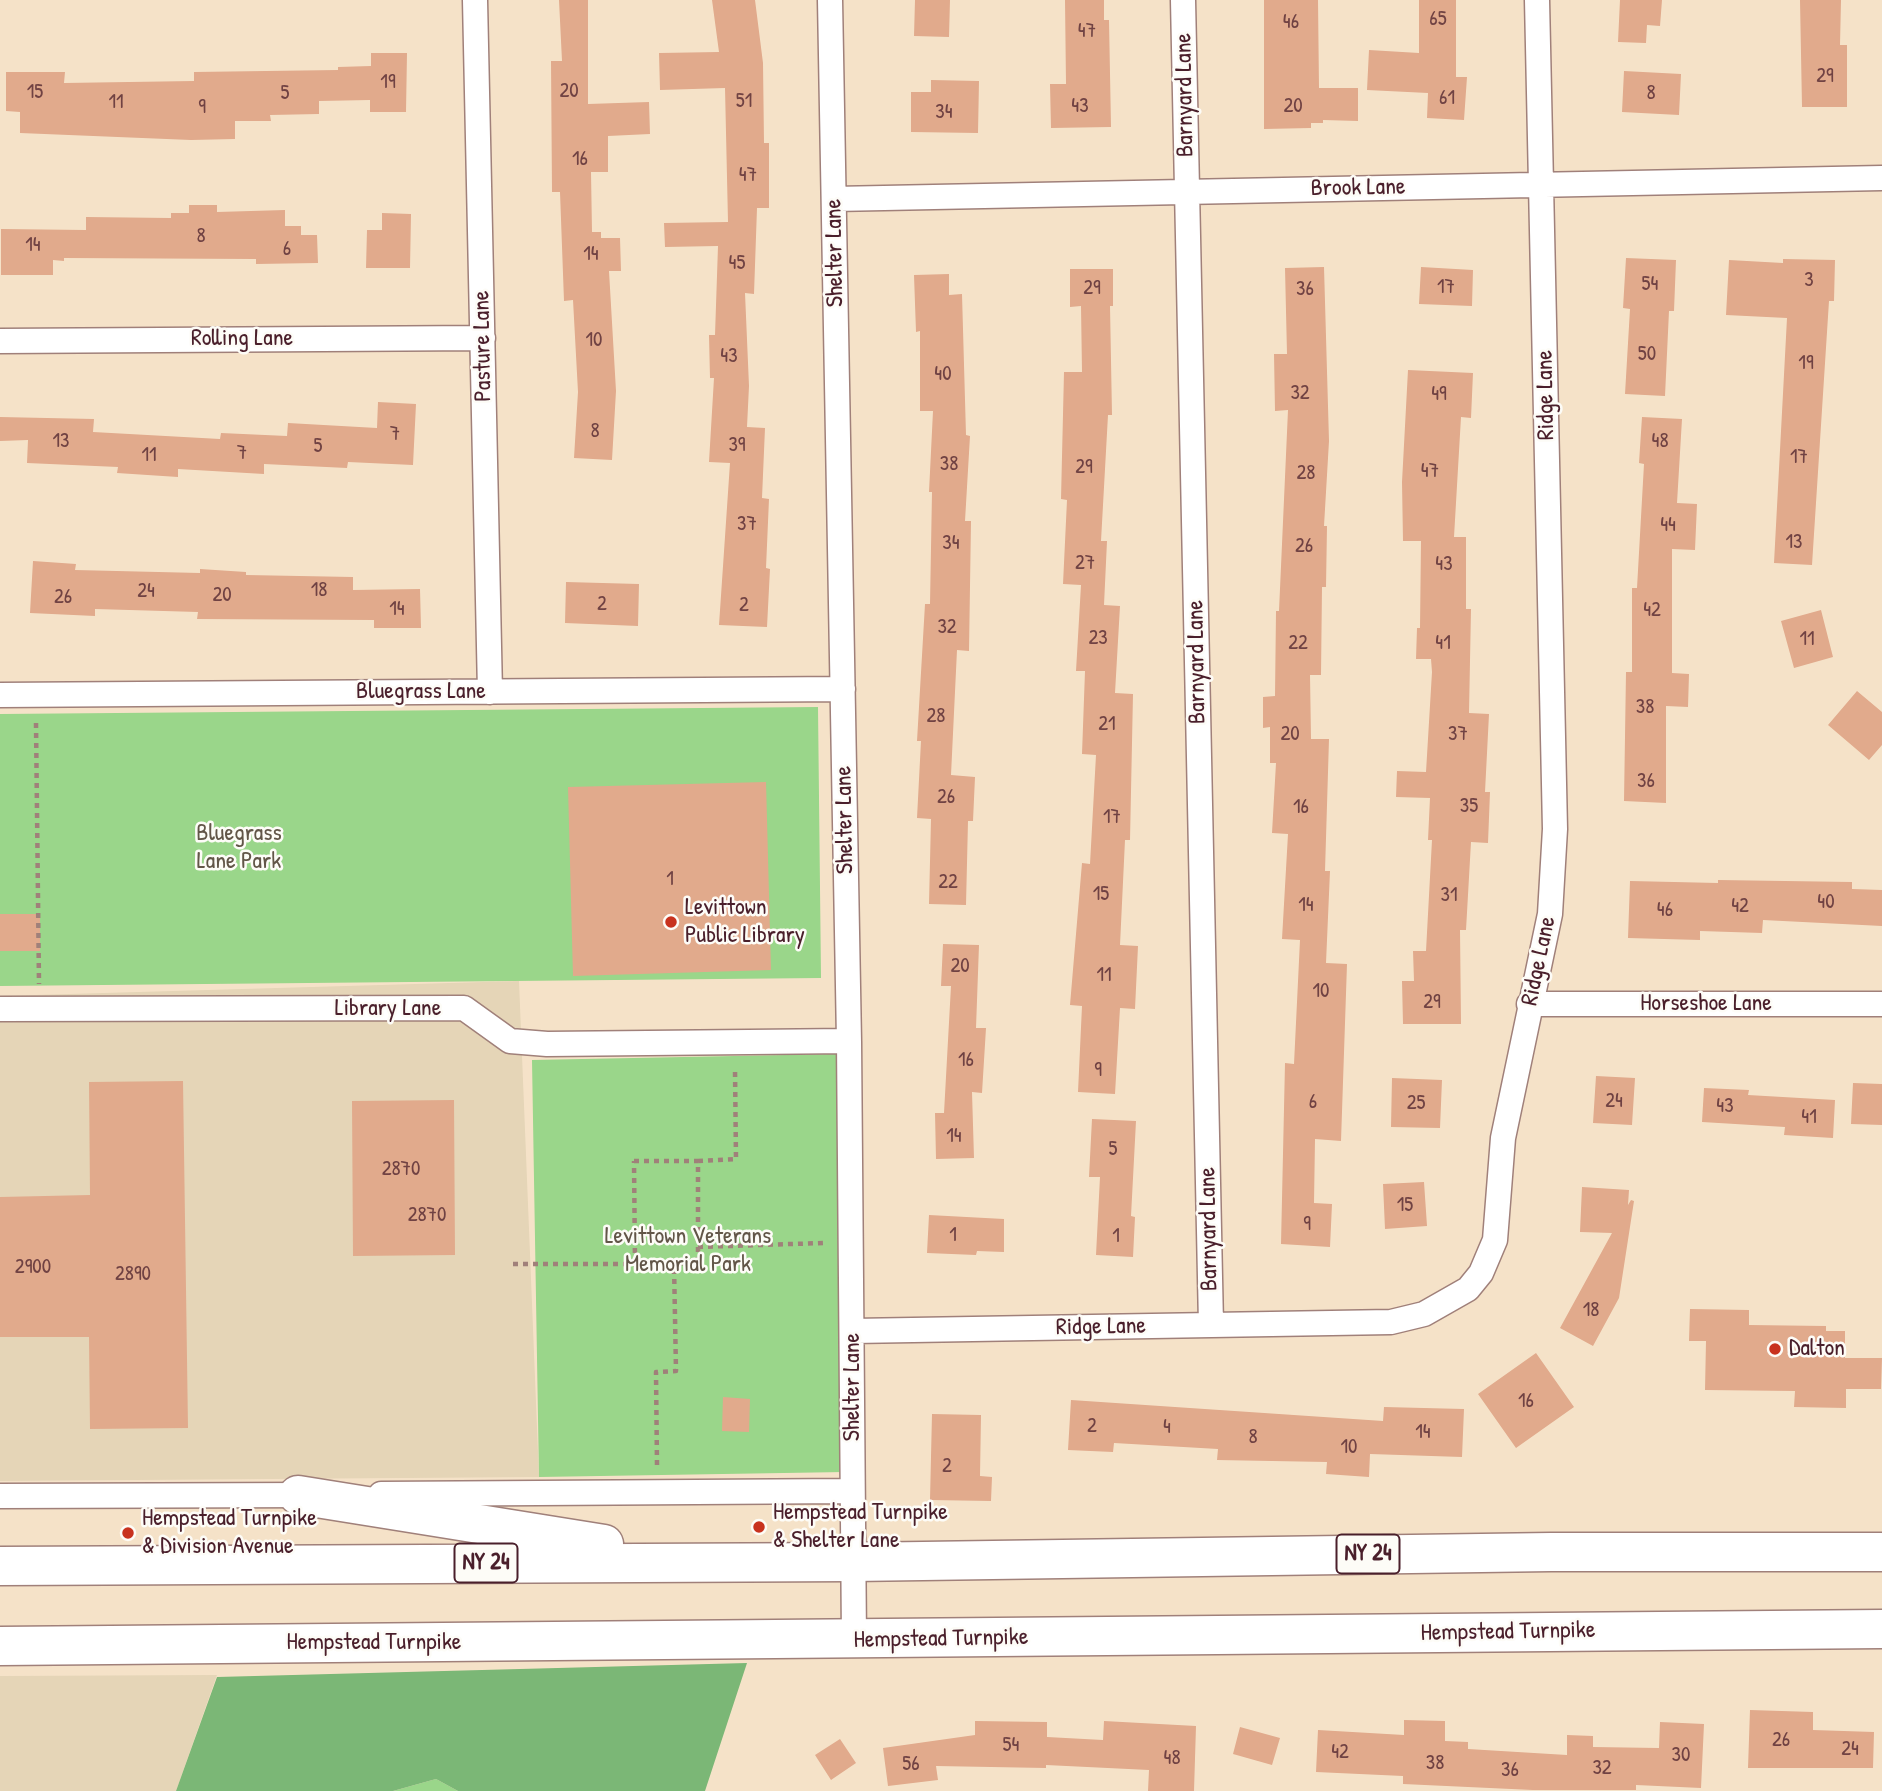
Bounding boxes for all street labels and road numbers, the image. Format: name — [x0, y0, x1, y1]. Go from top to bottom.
street label: Barnyard Lane — [1170, 33, 1200, 157]
street label: Brook Lane — [1310, 173, 1406, 203]
street label: Shelter Lane — [820, 199, 850, 307]
street label: Pasture Lane — [468, 290, 498, 402]
street label: Rolling Lane — [191, 325, 293, 353]
street label: Ridge Lane — [1531, 350, 1561, 440]
street label: Barnyard Lane — [1182, 600, 1212, 724]
street label: Bluegrass Lane — [356, 678, 486, 706]
street label: Shelter Lane — [830, 766, 860, 874]
street label: Ridge Lane — [1516, 914, 1562, 1008]
street label: Horseshoe Lane — [1640, 990, 1772, 1018]
street label: Library Lane — [335, 995, 441, 1023]
street label: Barnyard Lane — [1194, 1167, 1224, 1291]
street label: Ridge Lane — [1056, 1312, 1146, 1342]
street label: Shelter Lane — [839, 1333, 867, 1441]
road number: NY 24 — [1336, 1534, 1400, 1574]
road number: NY 24 — [454, 1544, 518, 1582]
street label: Hempstead Turnpike — [1420, 1616, 1596, 1648]
street label: Hempstead Turnpike — [853, 1623, 1029, 1655]
street label: Hempstead Turnpike — [287, 1629, 461, 1657]

